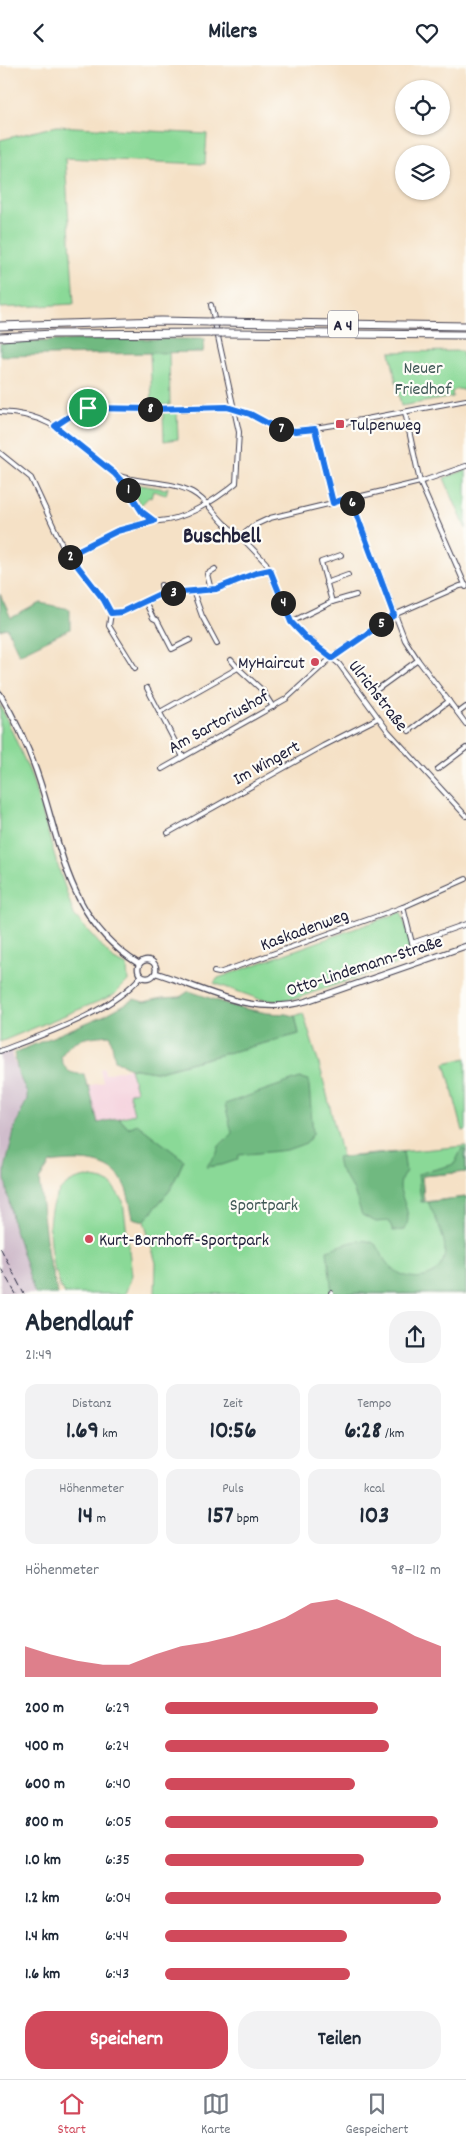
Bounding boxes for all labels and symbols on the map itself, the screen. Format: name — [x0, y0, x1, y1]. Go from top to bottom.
road number: A 4 — [328, 310, 358, 337]
park label: Neuer Friedhof — [395, 357, 452, 403]
pin — [67, 387, 109, 429]
pin: 8 — [138, 397, 162, 421]
place label: Tulpenweg — [350, 414, 421, 439]
pin: 7 — [268, 417, 294, 441]
marker: Tulpenweg — [334, 418, 346, 430]
pin: 1 — [116, 477, 140, 503]
pin: 6 — [340, 491, 364, 515]
district label: Buschbell — [183, 522, 262, 553]
pin: 2 — [58, 545, 82, 569]
pin: 3 — [160, 581, 186, 605]
pin: 4 — [270, 591, 296, 615]
pin: 5 — [368, 611, 394, 637]
place label: MyHaircut — [238, 652, 305, 677]
marker: MyHaircut — [309, 656, 321, 668]
street label: Ulrichstraße — [341, 656, 413, 737]
street label: Am Sartoriushof — [164, 685, 275, 761]
street label: Im Wingert — [229, 735, 306, 793]
street label: Kaskadenweg — [257, 904, 353, 959]
street label: Otto-Lindemann-Straße — [283, 930, 446, 1004]
park label: Sportpark — [230, 1194, 298, 1219]
place label: Kurt-Bornhoff-Sportpark — [99, 1229, 269, 1254]
marker: Kurt-Bornhoff-Sportpark — [83, 1233, 95, 1245]

